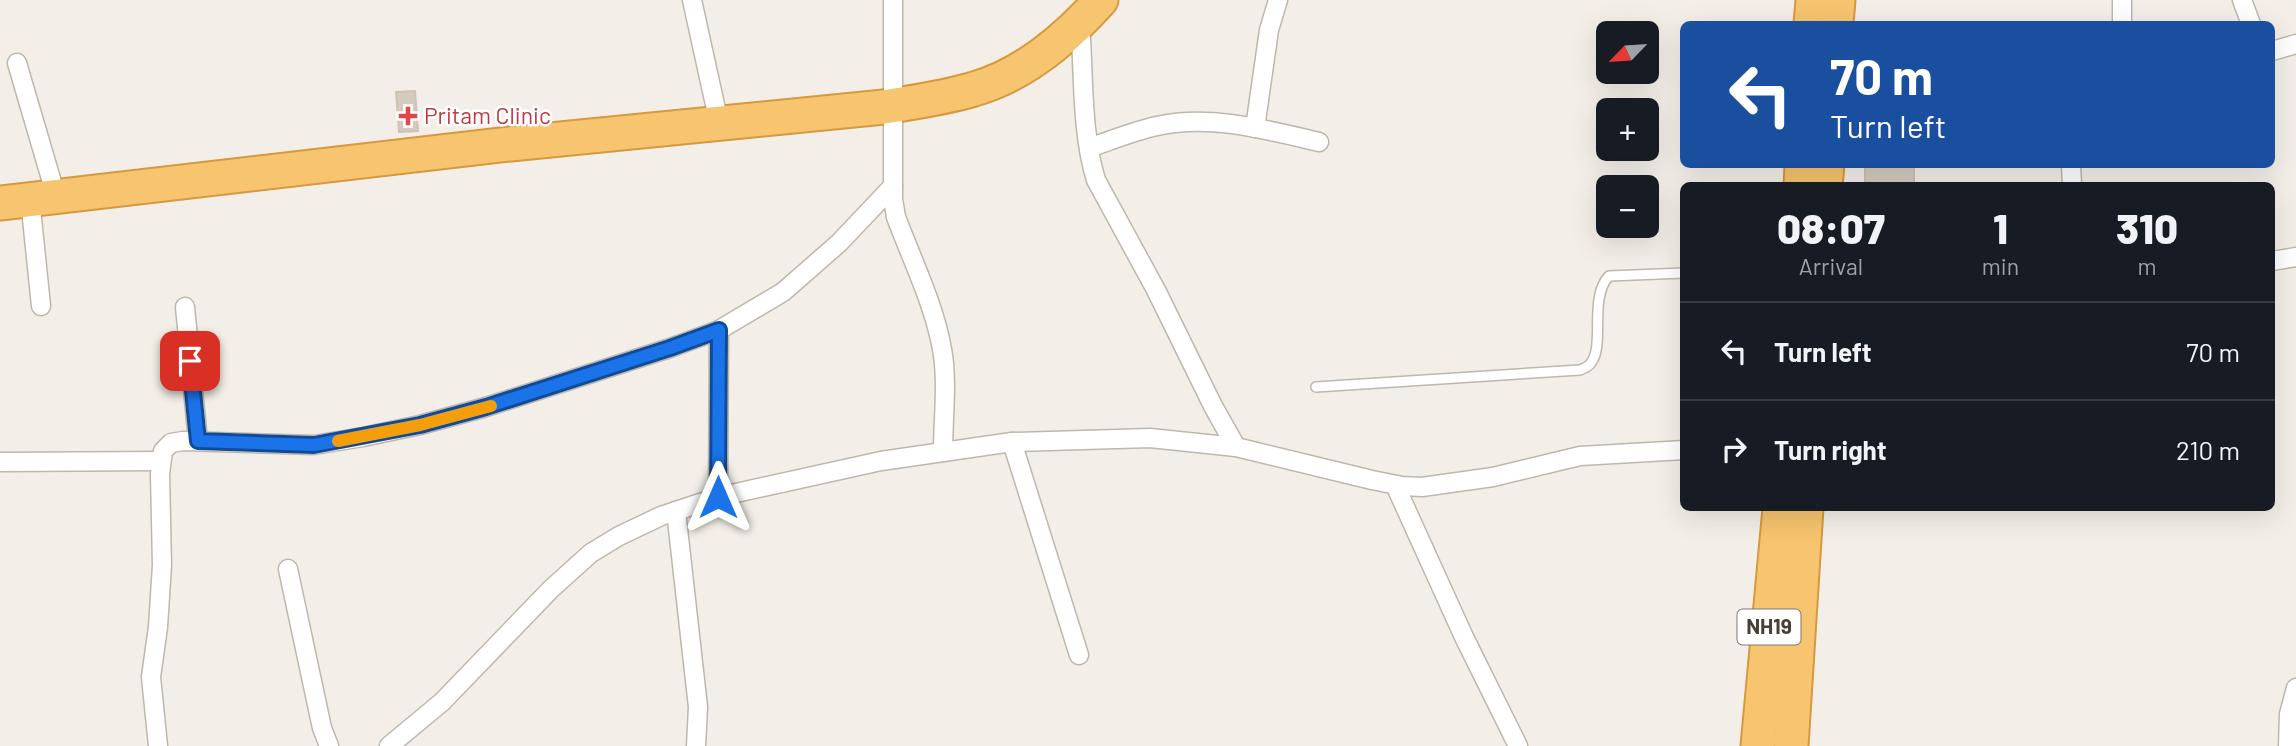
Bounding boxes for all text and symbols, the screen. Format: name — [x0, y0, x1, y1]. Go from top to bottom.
north arrow — [1596, 21, 1659, 84]
map controls — [1596, 21, 1659, 238]
text: 70 m — [1830, 46, 1933, 105]
icon: left — [1715, 49, 1806, 140]
button: + — [1596, 98, 1659, 161]
place label: Pritam Clinic — [424, 101, 551, 129]
marker: Pritam Clinic — [398, 106, 418, 126]
text: Turn left — [1830, 106, 1947, 144]
button: − — [1596, 175, 1659, 238]
text: 08:07 — [1777, 202, 1885, 252]
text: 1 — [1993, 202, 2008, 252]
text: 310 — [2116, 202, 2178, 252]
text: Arrival — [1799, 252, 1863, 280]
text: min — [1982, 252, 2019, 280]
text: m — [2138, 252, 2157, 280]
pin — [160, 331, 220, 391]
icon: left — [1715, 332, 1753, 370]
text: Turn left — [1774, 336, 1872, 367]
text: 70 m — [2186, 336, 2240, 367]
icon: arrive — [171, 342, 209, 380]
icon: right — [1715, 430, 1753, 468]
text: Turn right — [1774, 434, 1887, 465]
text: 210 m — [2176, 434, 2240, 465]
position arrow — [681, 460, 755, 534]
road number: NH19 — [1738, 610, 1800, 644]

